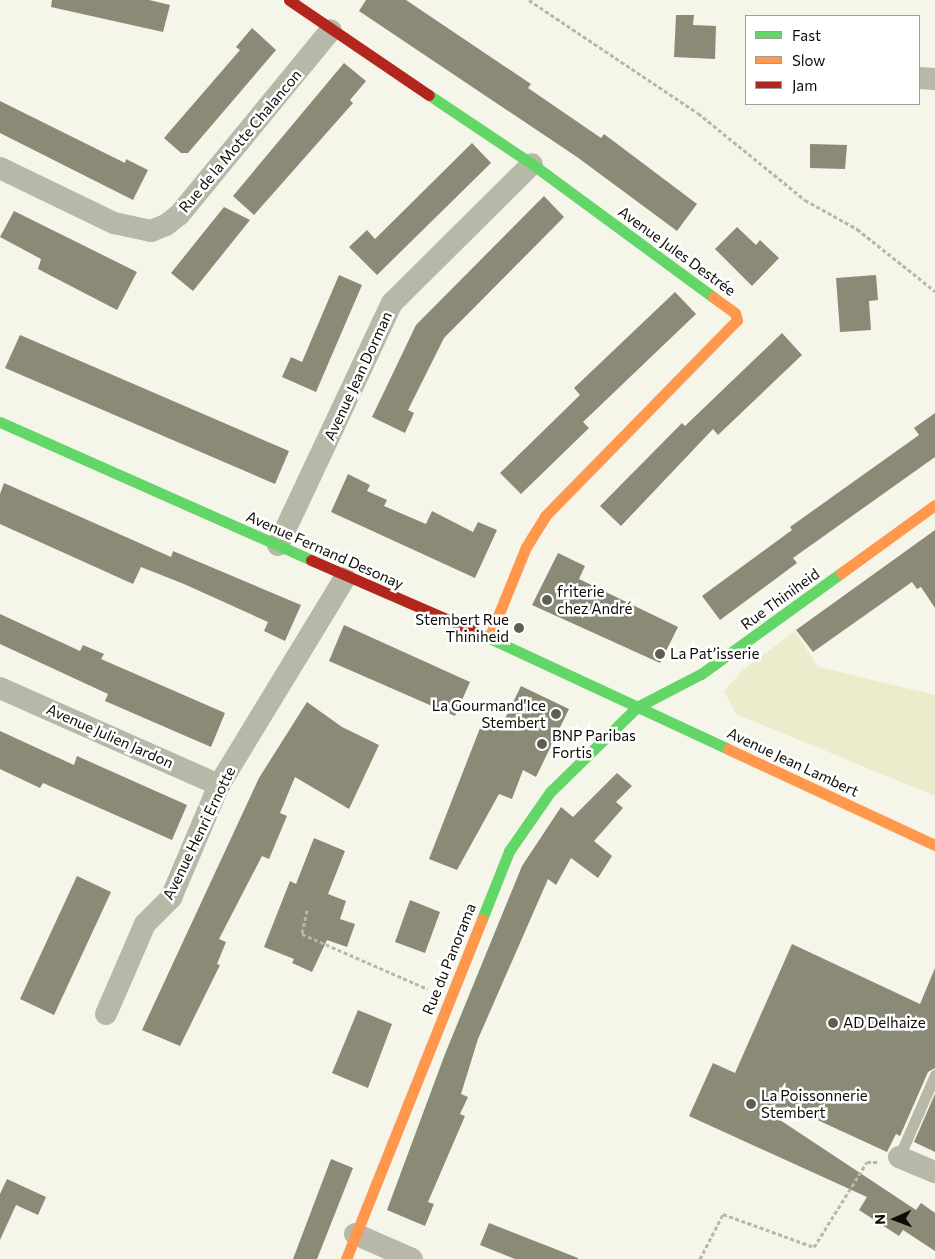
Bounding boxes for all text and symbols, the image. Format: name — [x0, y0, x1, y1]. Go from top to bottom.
legend — [745, 15, 920, 105]
text: Fast — [792, 26, 821, 44]
text: Slow — [792, 51, 825, 69]
street label: Rue de la Motte Chalancon — [175, 66, 305, 216]
text: Jam — [792, 76, 817, 94]
street label: Avenue Jules Destrée — [615, 202, 739, 300]
street label: Avenue Jean Dorman — [320, 309, 396, 443]
street label: Avenue Fernand Desonay — [244, 507, 406, 593]
street label: Rue Thiniheid — [737, 564, 823, 634]
place label: friterie chez André — [557, 582, 633, 617]
marker: friterie chez André — [541, 594, 553, 606]
place label: Stembert Rue Thiniheid — [415, 610, 509, 645]
marker: Stembert Rue Thiniheid — [513, 622, 525, 634]
place label: La Pat’isserie — [670, 645, 759, 663]
marker: La Pat’isserie — [654, 648, 666, 660]
place label: La Gourmand'Ice Stembert — [432, 696, 546, 731]
street label: Avenue Julien Jardon — [44, 700, 176, 772]
marker: La Gourmand'Ice Stembert — [550, 708, 562, 720]
street label: Avenue Jean Lambert — [724, 724, 862, 800]
place label: BNP Paribas Fortis — [552, 726, 636, 761]
marker: BNP Paribas Fortis — [536, 738, 548, 750]
street label: Avenue Henri Ernotte — [159, 764, 239, 902]
street label: Rue du Panorama — [418, 901, 480, 1017]
place label: AD Delhaize — [843, 1014, 926, 1032]
marker: AD Delhaize — [827, 1017, 839, 1029]
place label: La Poissonnerie Stembert — [761, 1086, 868, 1121]
marker: La Poissonnerie Stembert — [745, 1098, 757, 1110]
north arrow — [870, 1194, 920, 1244]
text: N — [871, 1214, 888, 1225]

